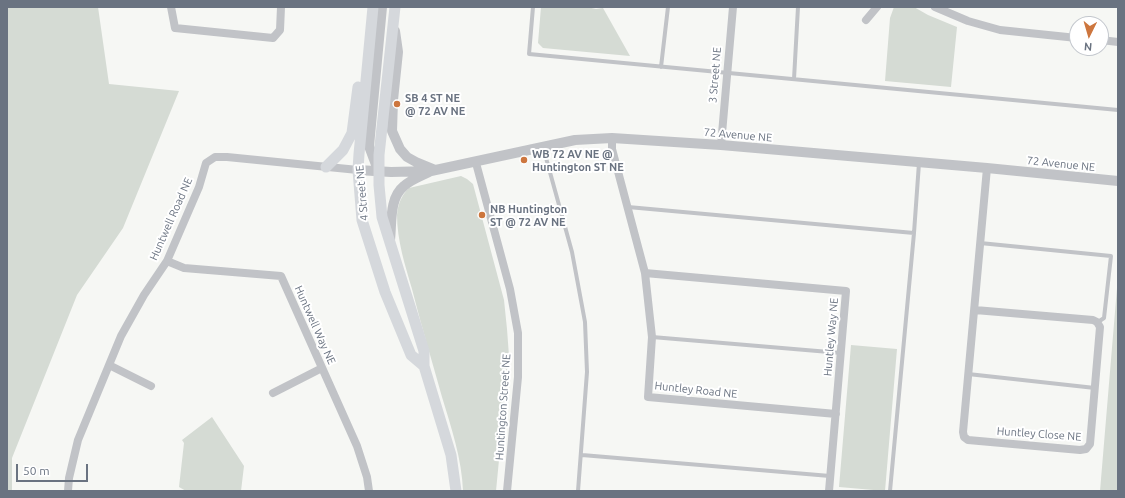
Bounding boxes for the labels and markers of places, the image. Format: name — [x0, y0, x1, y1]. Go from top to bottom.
place label: SB 4 ST NE @ 72 AV NE — [405, 91, 465, 117]
marker: SB 4 ST NE @ 72 AV NE — [392, 99, 402, 109]
place label: WB 72 AV NE @ Huntington ST NE — [532, 147, 624, 173]
marker: WB 72 AV NE @ Huntington ST NE — [519, 155, 529, 165]
place label: NB Huntington ST @ 72 AV NE — [490, 202, 567, 228]
marker: NB Huntington ST @ 72 AV NE — [477, 210, 487, 220]

